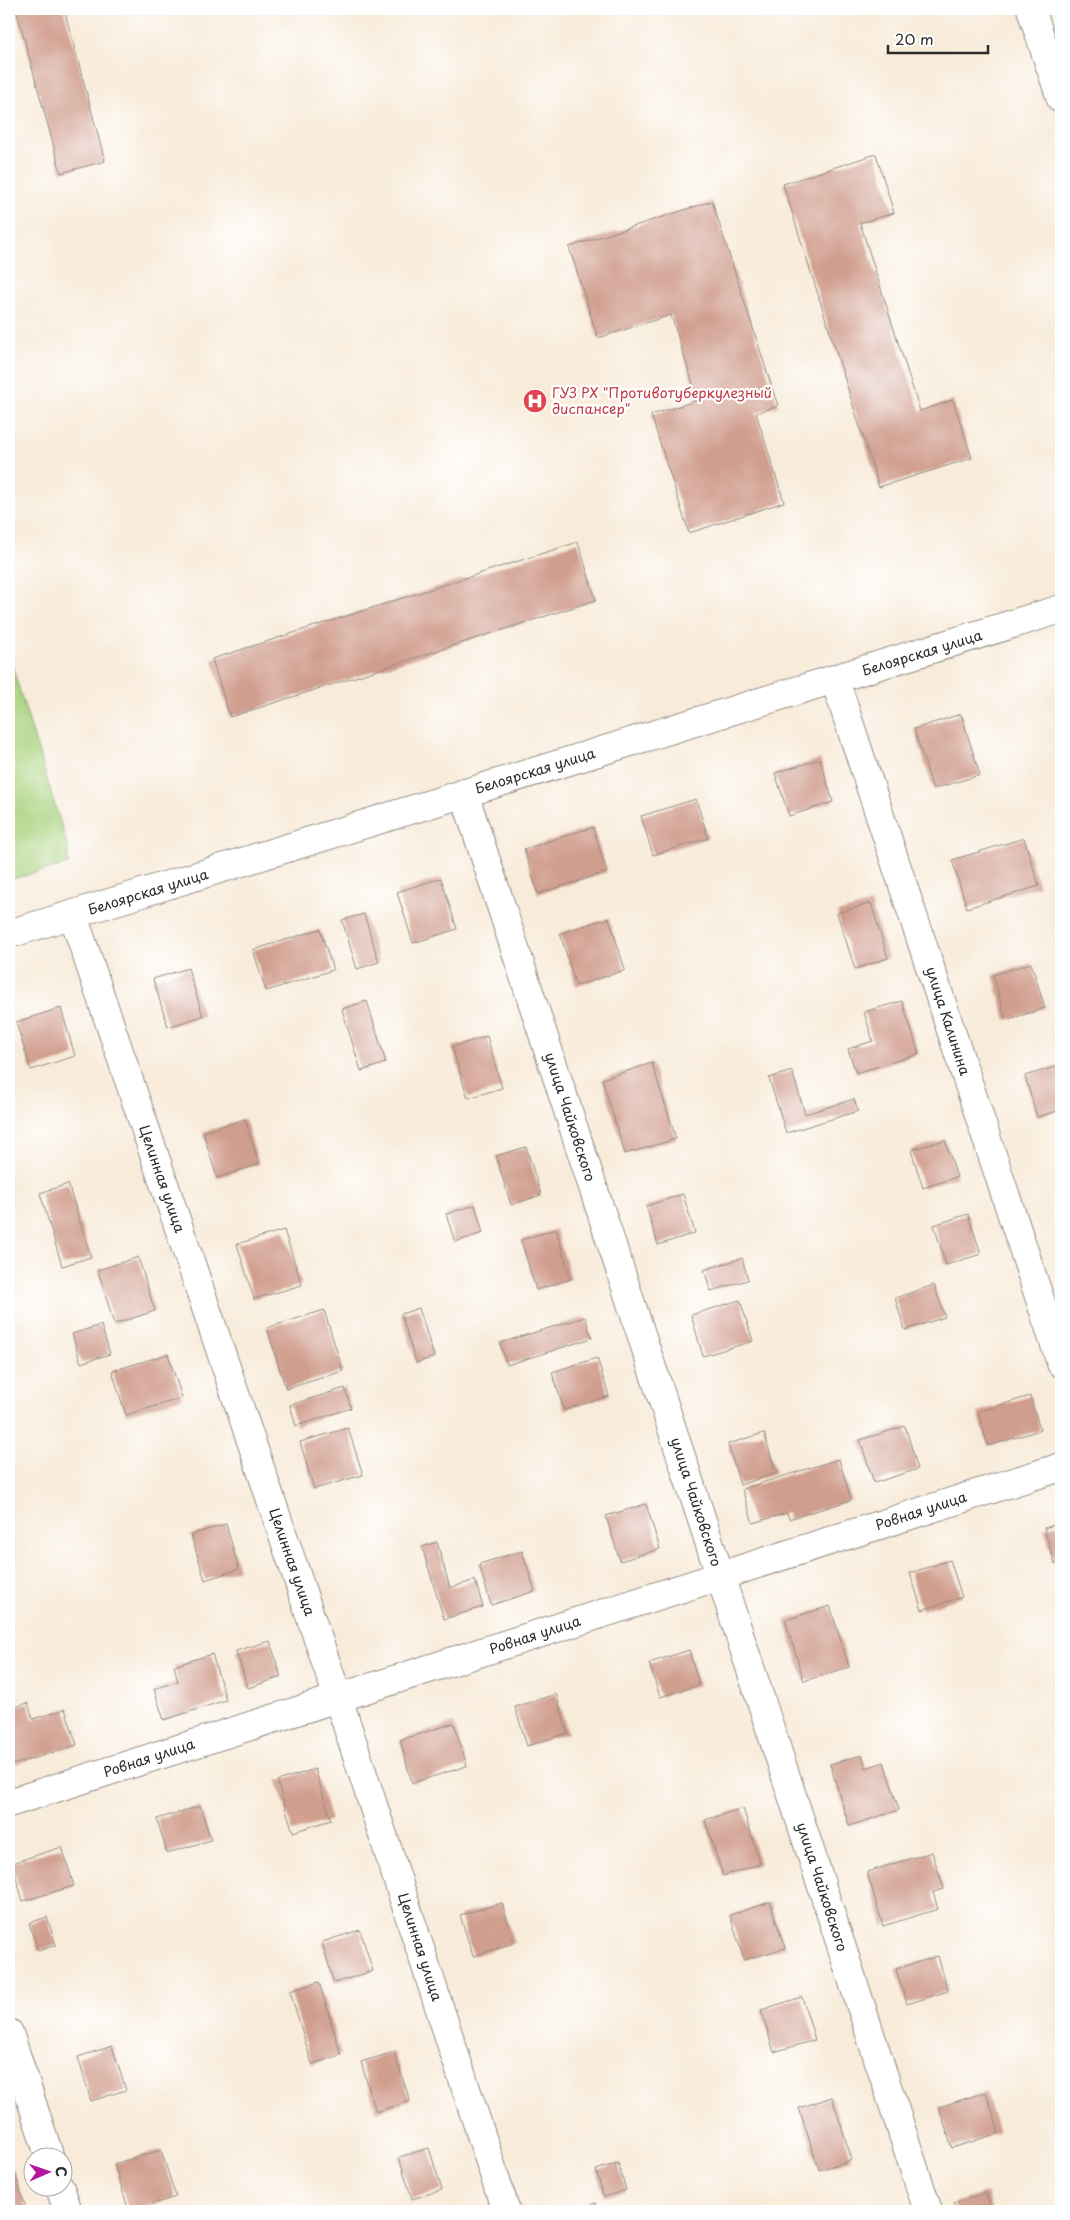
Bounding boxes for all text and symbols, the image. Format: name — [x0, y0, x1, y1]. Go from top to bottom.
scale bar — [888, 22, 988, 54]
text: 20 m — [895, 27, 934, 50]
place label: ГУЗ РХ "Противотуберкулезный диспансер" — [552, 382, 772, 419]
hospital icon: ГУЗ РХ "Противотуберкулезный диспансер" — [522, 388, 548, 414]
street label: Белоярская улица — [859, 624, 985, 681]
street label: Белоярская улица — [472, 742, 598, 799]
street label: Белоярская улица — [85, 863, 211, 920]
street label: улица Калинина — [921, 964, 976, 1078]
street label: улица Чайковского — [540, 1050, 601, 1184]
street label: Целинная улица — [134, 1122, 191, 1236]
street label: улица Чайковского — [666, 1435, 727, 1569]
street label: Ровная улица — [873, 1486, 969, 1535]
street label: Целинная улица — [264, 1505, 321, 1619]
street label: Ровная улица — [487, 1610, 583, 1659]
street label: Ровная улица — [101, 1733, 197, 1782]
street label: улица Чайковского — [792, 1820, 853, 1954]
street label: Целинная улица — [393, 1890, 448, 2004]
north arrow — [22, 2148, 72, 2198]
text: С — [51, 2166, 72, 2177]

